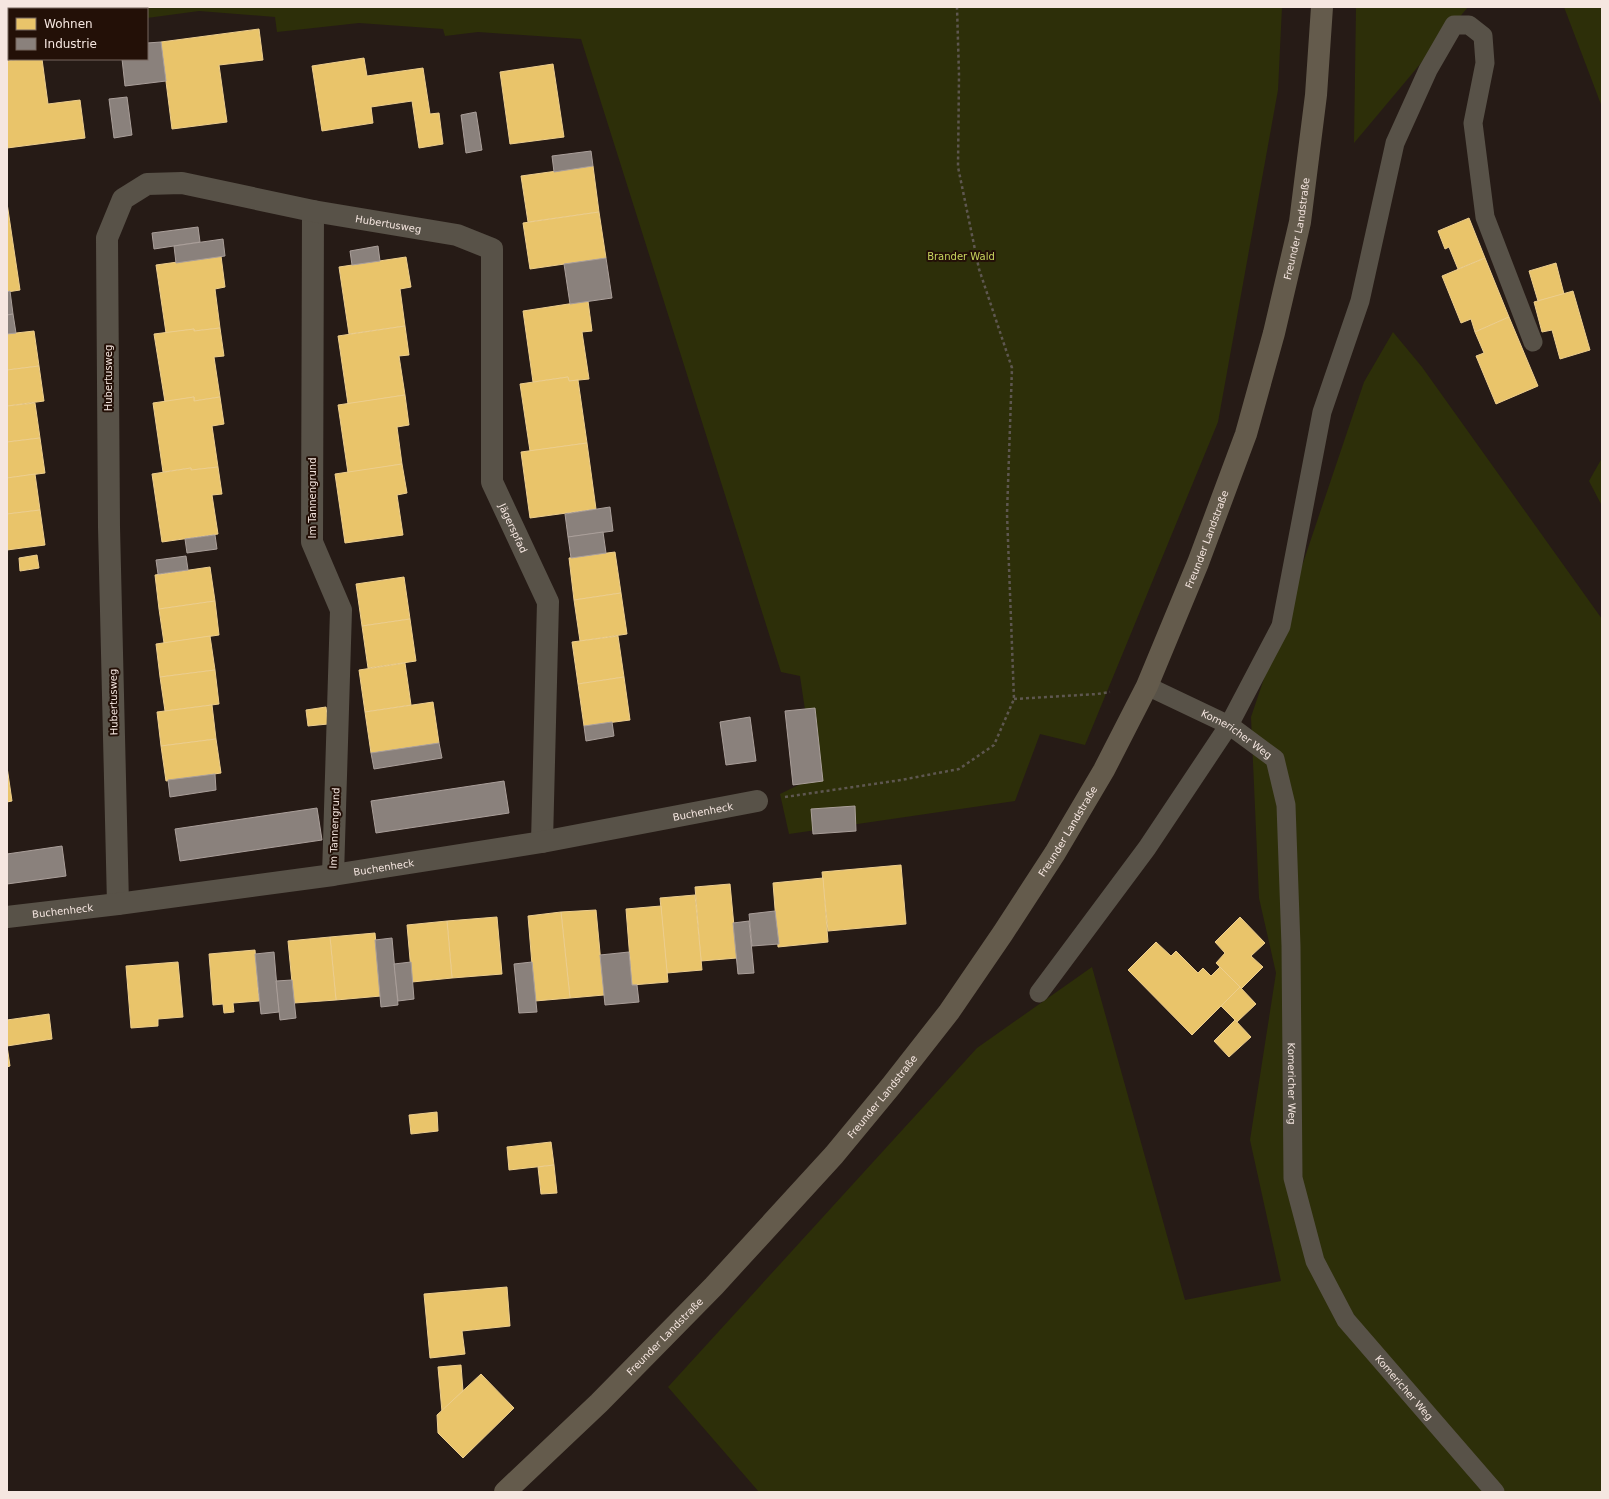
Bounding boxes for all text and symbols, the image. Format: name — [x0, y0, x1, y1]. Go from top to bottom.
legend — [8, 8, 148, 60]
text: Wohnen — [44, 17, 93, 31]
text: Industrie — [44, 37, 97, 51]
street label: Freunder Landstraße — [1282, 177, 1312, 281]
street label: Hubertusweg — [355, 213, 422, 235]
park label: Brander Wald — [927, 251, 995, 262]
street label: Hubertusweg — [103, 345, 114, 411]
street label: Im Tannengrund — [307, 457, 318, 539]
street label: Freunder Landstraße — [1183, 489, 1231, 590]
street label: Jägerspfad — [496, 501, 529, 555]
street label: Hubertusweg — [107, 669, 120, 735]
street label: Komericher Weg — [1199, 708, 1274, 761]
street label: Freunder Landstraße — [1036, 784, 1099, 879]
street label: Im Tannengrund — [328, 787, 341, 869]
street label: Buchenheck — [672, 801, 734, 823]
street label: Buchenheck — [353, 857, 415, 878]
street label: Buchenheck — [32, 902, 94, 920]
street label: Komericher Weg — [1286, 1042, 1298, 1125]
street label: Freunder Landstraße — [845, 1053, 919, 1140]
street label: Freunder Landstraße — [625, 1296, 705, 1378]
street label: Komericher Weg — [1373, 1353, 1435, 1422]

